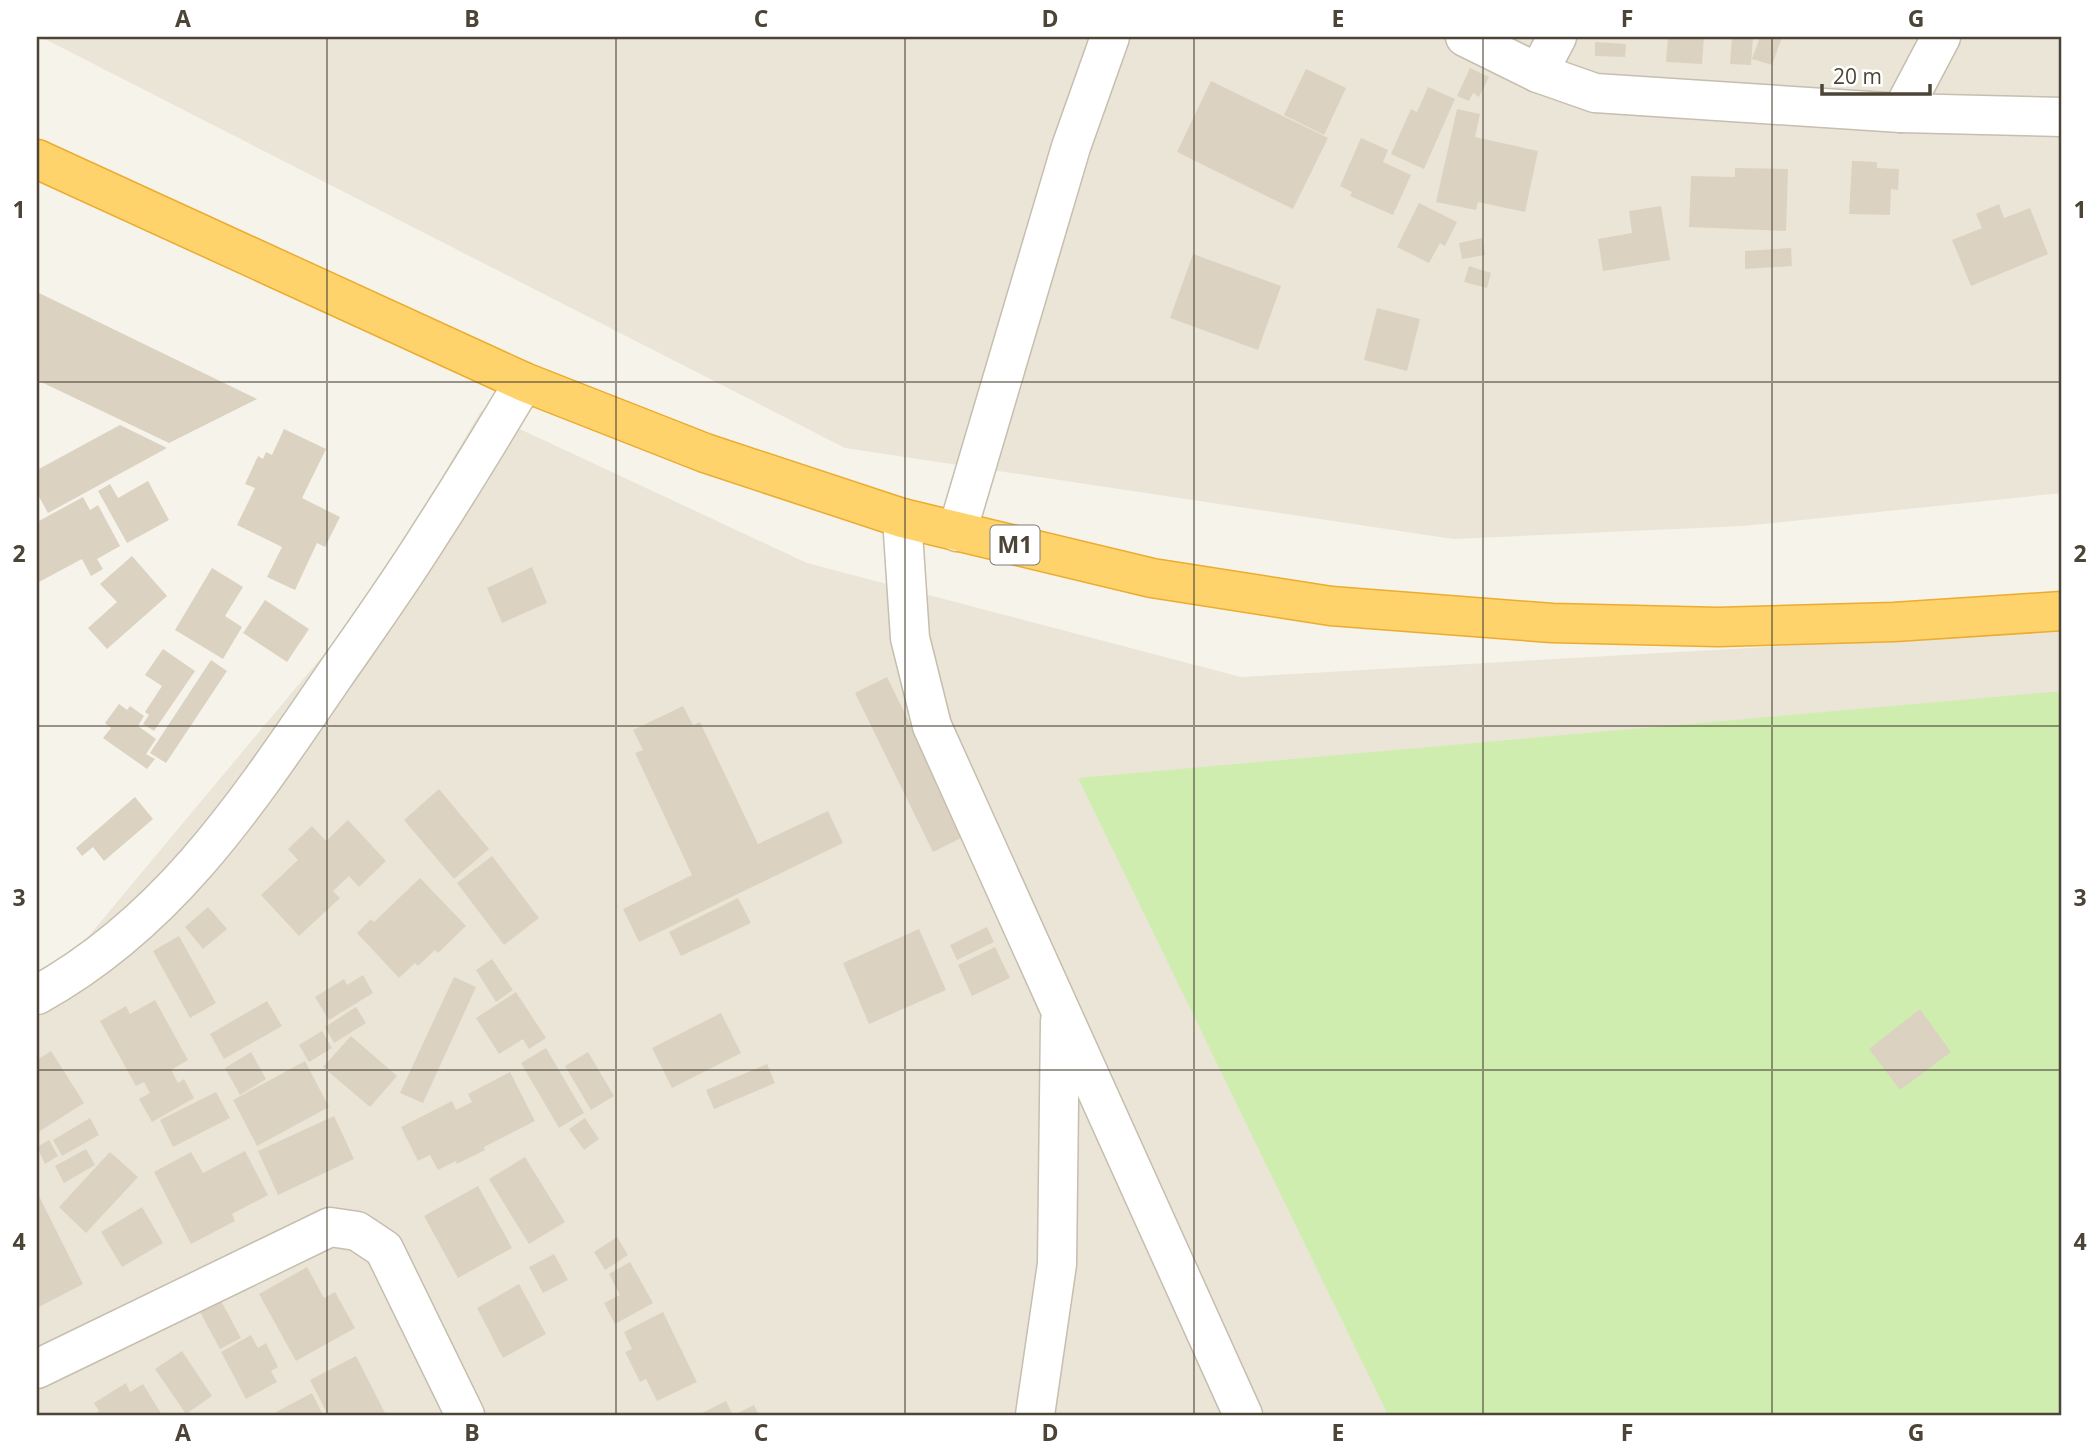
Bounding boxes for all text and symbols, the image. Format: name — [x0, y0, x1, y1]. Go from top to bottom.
text: A — [175, 2, 191, 34]
text: B — [464, 2, 480, 34]
text: C — [754, 2, 768, 34]
text: D — [1041, 2, 1059, 34]
text: E — [1332, 2, 1344, 34]
text: F — [1621, 2, 1633, 34]
text: G — [1908, 2, 1924, 34]
scale bar — [1822, 52, 1931, 96]
text: 20 m — [1833, 62, 1882, 90]
text: 1 — [12, 193, 26, 225]
text: 1 — [2073, 193, 2087, 225]
road number: M1 — [990, 526, 1040, 565]
text: 2 — [12, 537, 26, 569]
text: 2 — [2073, 537, 2087, 569]
text: 3 — [12, 881, 26, 913]
text: 3 — [2073, 881, 2087, 913]
text: 4 — [12, 1225, 26, 1257]
text: 4 — [2073, 1225, 2087, 1257]
text: A — [175, 1416, 191, 1448]
text: B — [464, 1416, 480, 1448]
text: C — [754, 1416, 768, 1448]
text: D — [1041, 1416, 1059, 1448]
text: E — [1332, 1416, 1344, 1448]
text: F — [1621, 1416, 1633, 1448]
text: G — [1908, 1416, 1924, 1448]

